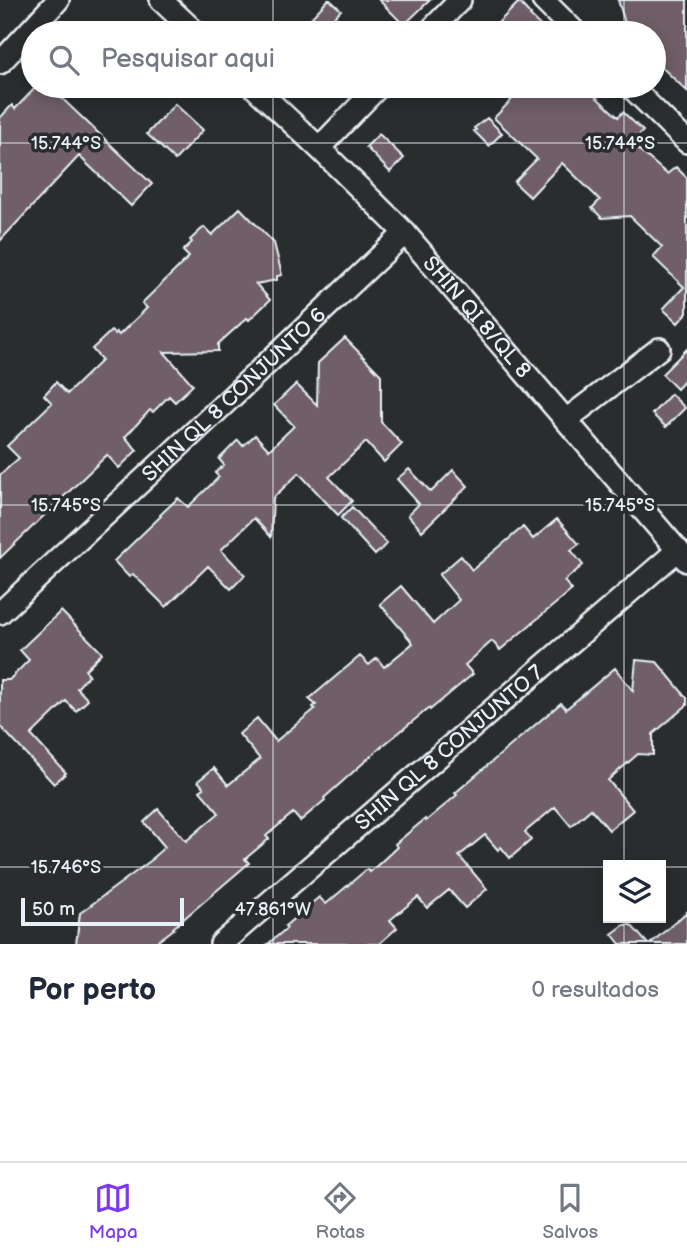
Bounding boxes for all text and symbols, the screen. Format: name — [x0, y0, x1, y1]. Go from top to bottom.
search box — [21, 21, 666, 98]
icon: search — [45, 41, 83, 79]
text: Pesquisar aqui — [101, 44, 275, 75]
text: 15.744°S — [31, 133, 101, 154]
text: 15.744°S — [585, 133, 655, 154]
street label: SHIN QI 8/QL 8 — [418, 251, 536, 383]
street label: SHIN QL 8 CONJUNTO 6 — [137, 302, 331, 487]
text: 15.745°S — [31, 495, 101, 516]
text: 15.745°S — [585, 495, 655, 516]
street label: SHIN QL 8 CONJUNTO 7 — [350, 659, 549, 835]
text: 15.746°S — [31, 857, 101, 878]
map controls — [603, 860, 666, 923]
button: layers — [603, 860, 666, 923]
scale bar — [21, 895, 184, 927]
text: 50 m — [32, 898, 75, 921]
text: 47.861°W — [235, 899, 312, 920]
text: Por perto — [28, 972, 156, 1008]
text: 0 resultados — [531, 976, 659, 1004]
tab: Mapa — [89, 1179, 138, 1244]
tab: Rotas — [315, 1179, 365, 1244]
tab: Salvos — [543, 1179, 598, 1244]

